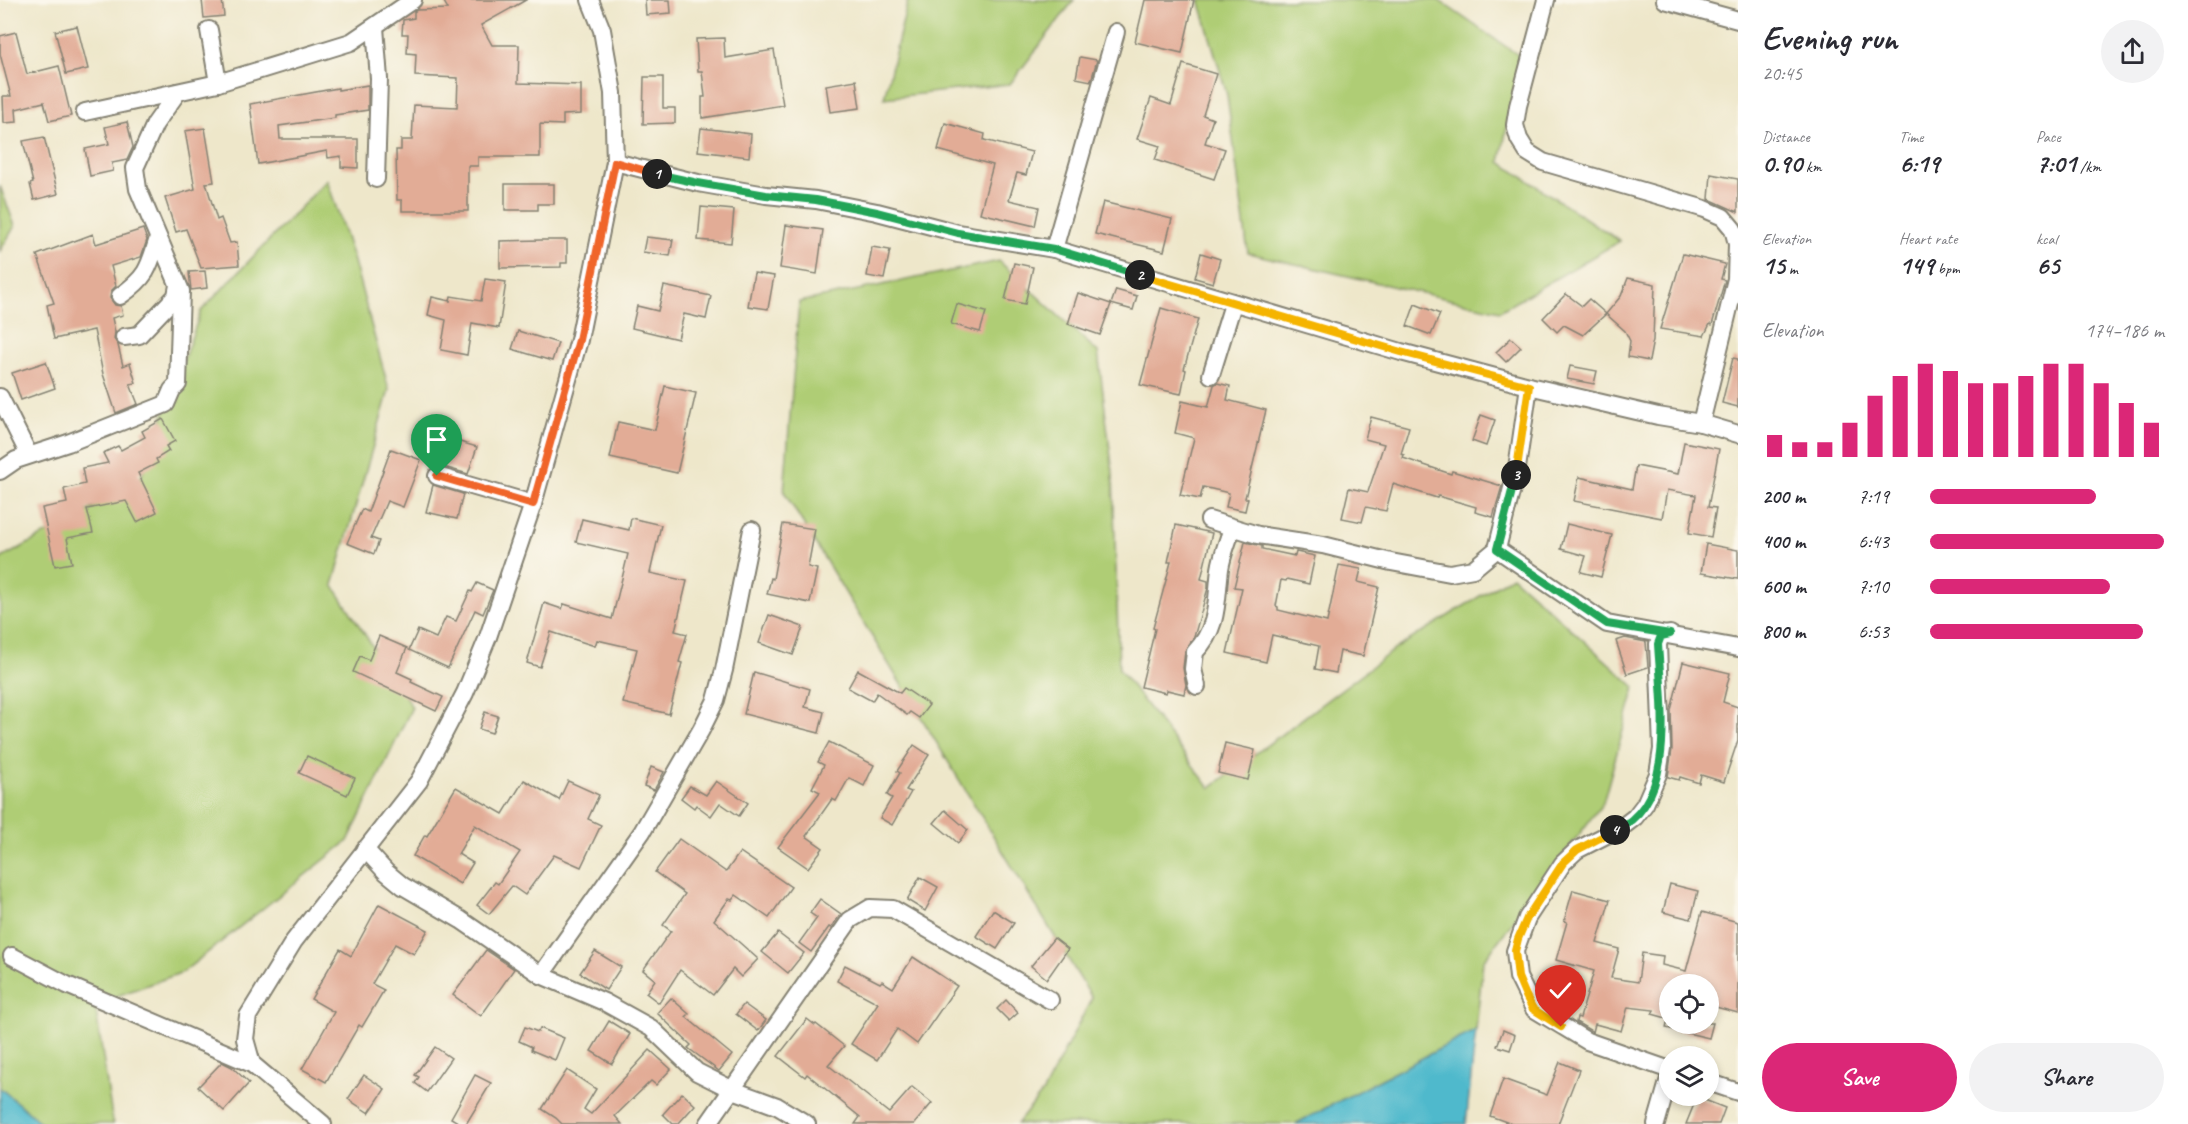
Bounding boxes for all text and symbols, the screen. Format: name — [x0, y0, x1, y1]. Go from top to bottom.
text: Evening run — [1762, 17, 1897, 59]
button: share — [2101, 20, 2164, 83]
text: 20:45 — [1762, 61, 1802, 86]
text: Distance — [1762, 127, 1810, 147]
text: Time — [1899, 127, 1923, 147]
text: Pace — [2036, 127, 2061, 147]
text: 0.90 — [1762, 147, 1802, 180]
text: 6:19 — [1899, 147, 1939, 180]
text: 7:01 — [2036, 147, 2076, 180]
text: km — [1802, 157, 1821, 177]
text: /km — [2076, 157, 2101, 177]
pin: 1 — [642, 159, 672, 189]
text: 1 — [653, 164, 661, 184]
text: Elevation — [1762, 229, 1811, 249]
text: Heart rate — [1899, 229, 1957, 249]
text: kcal — [2036, 229, 2057, 249]
text: 15 — [1762, 249, 1785, 282]
text: 149 — [1899, 249, 1934, 282]
text: 65 — [2036, 249, 2060, 282]
text: m — [1785, 259, 1798, 279]
text: bpm — [1934, 259, 1960, 279]
pin: 2 — [1125, 260, 1155, 290]
text: 2 — [1136, 265, 1144, 285]
text: Elevation — [1762, 318, 1824, 343]
text: 174–186 m — [2085, 318, 2164, 343]
pin — [411, 414, 462, 476]
icon: arrive — [420, 423, 453, 456]
pin: 3 — [1501, 460, 1531, 490]
text: 3 — [1512, 465, 1520, 485]
text: 200 m — [1762, 484, 1805, 509]
text: 7:19 — [1858, 484, 1889, 509]
text: 400 m — [1762, 529, 1805, 554]
text: 6:43 — [1858, 529, 1889, 554]
text: 600 m — [1762, 574, 1806, 599]
text: 7:10 — [1858, 574, 1889, 599]
text: 800 m — [1762, 619, 1805, 644]
text: 6:53 — [1858, 619, 1889, 644]
pin: 4 — [1600, 815, 1630, 845]
text: 4 — [1611, 820, 1619, 840]
pin — [1535, 965, 1586, 1027]
icon: check — [1544, 974, 1577, 1007]
map controls — [1659, 974, 1719, 1106]
button: locate — [1659, 974, 1719, 1034]
button: Save — [1762, 1043, 1957, 1112]
button: Share — [1969, 1043, 2164, 1112]
button: layers — [1659, 1046, 1719, 1106]

